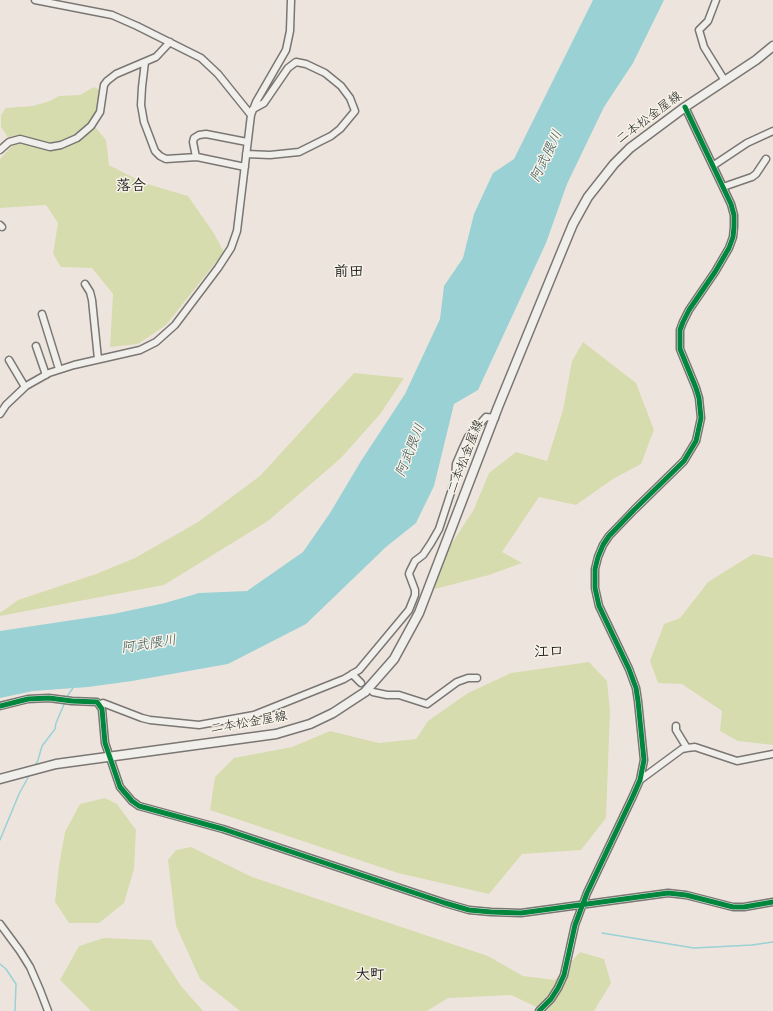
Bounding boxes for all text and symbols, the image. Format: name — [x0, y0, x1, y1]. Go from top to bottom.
street label: 二本松金屋線 — [614, 89, 686, 149]
water label: 阿武隈川 — [528, 128, 568, 186]
district label: 落合 — [116, 179, 146, 197]
district label: 前田 — [334, 265, 364, 283]
street label: 二本松金屋線 — [446, 418, 488, 496]
water label: 阿武隈川 — [394, 422, 430, 480]
water label: 阿武隈川 — [120, 633, 178, 659]
district label: 江口 — [534, 645, 564, 663]
street label: 二本松金屋線 — [209, 710, 289, 738]
district label: 大町 — [355, 968, 385, 986]

